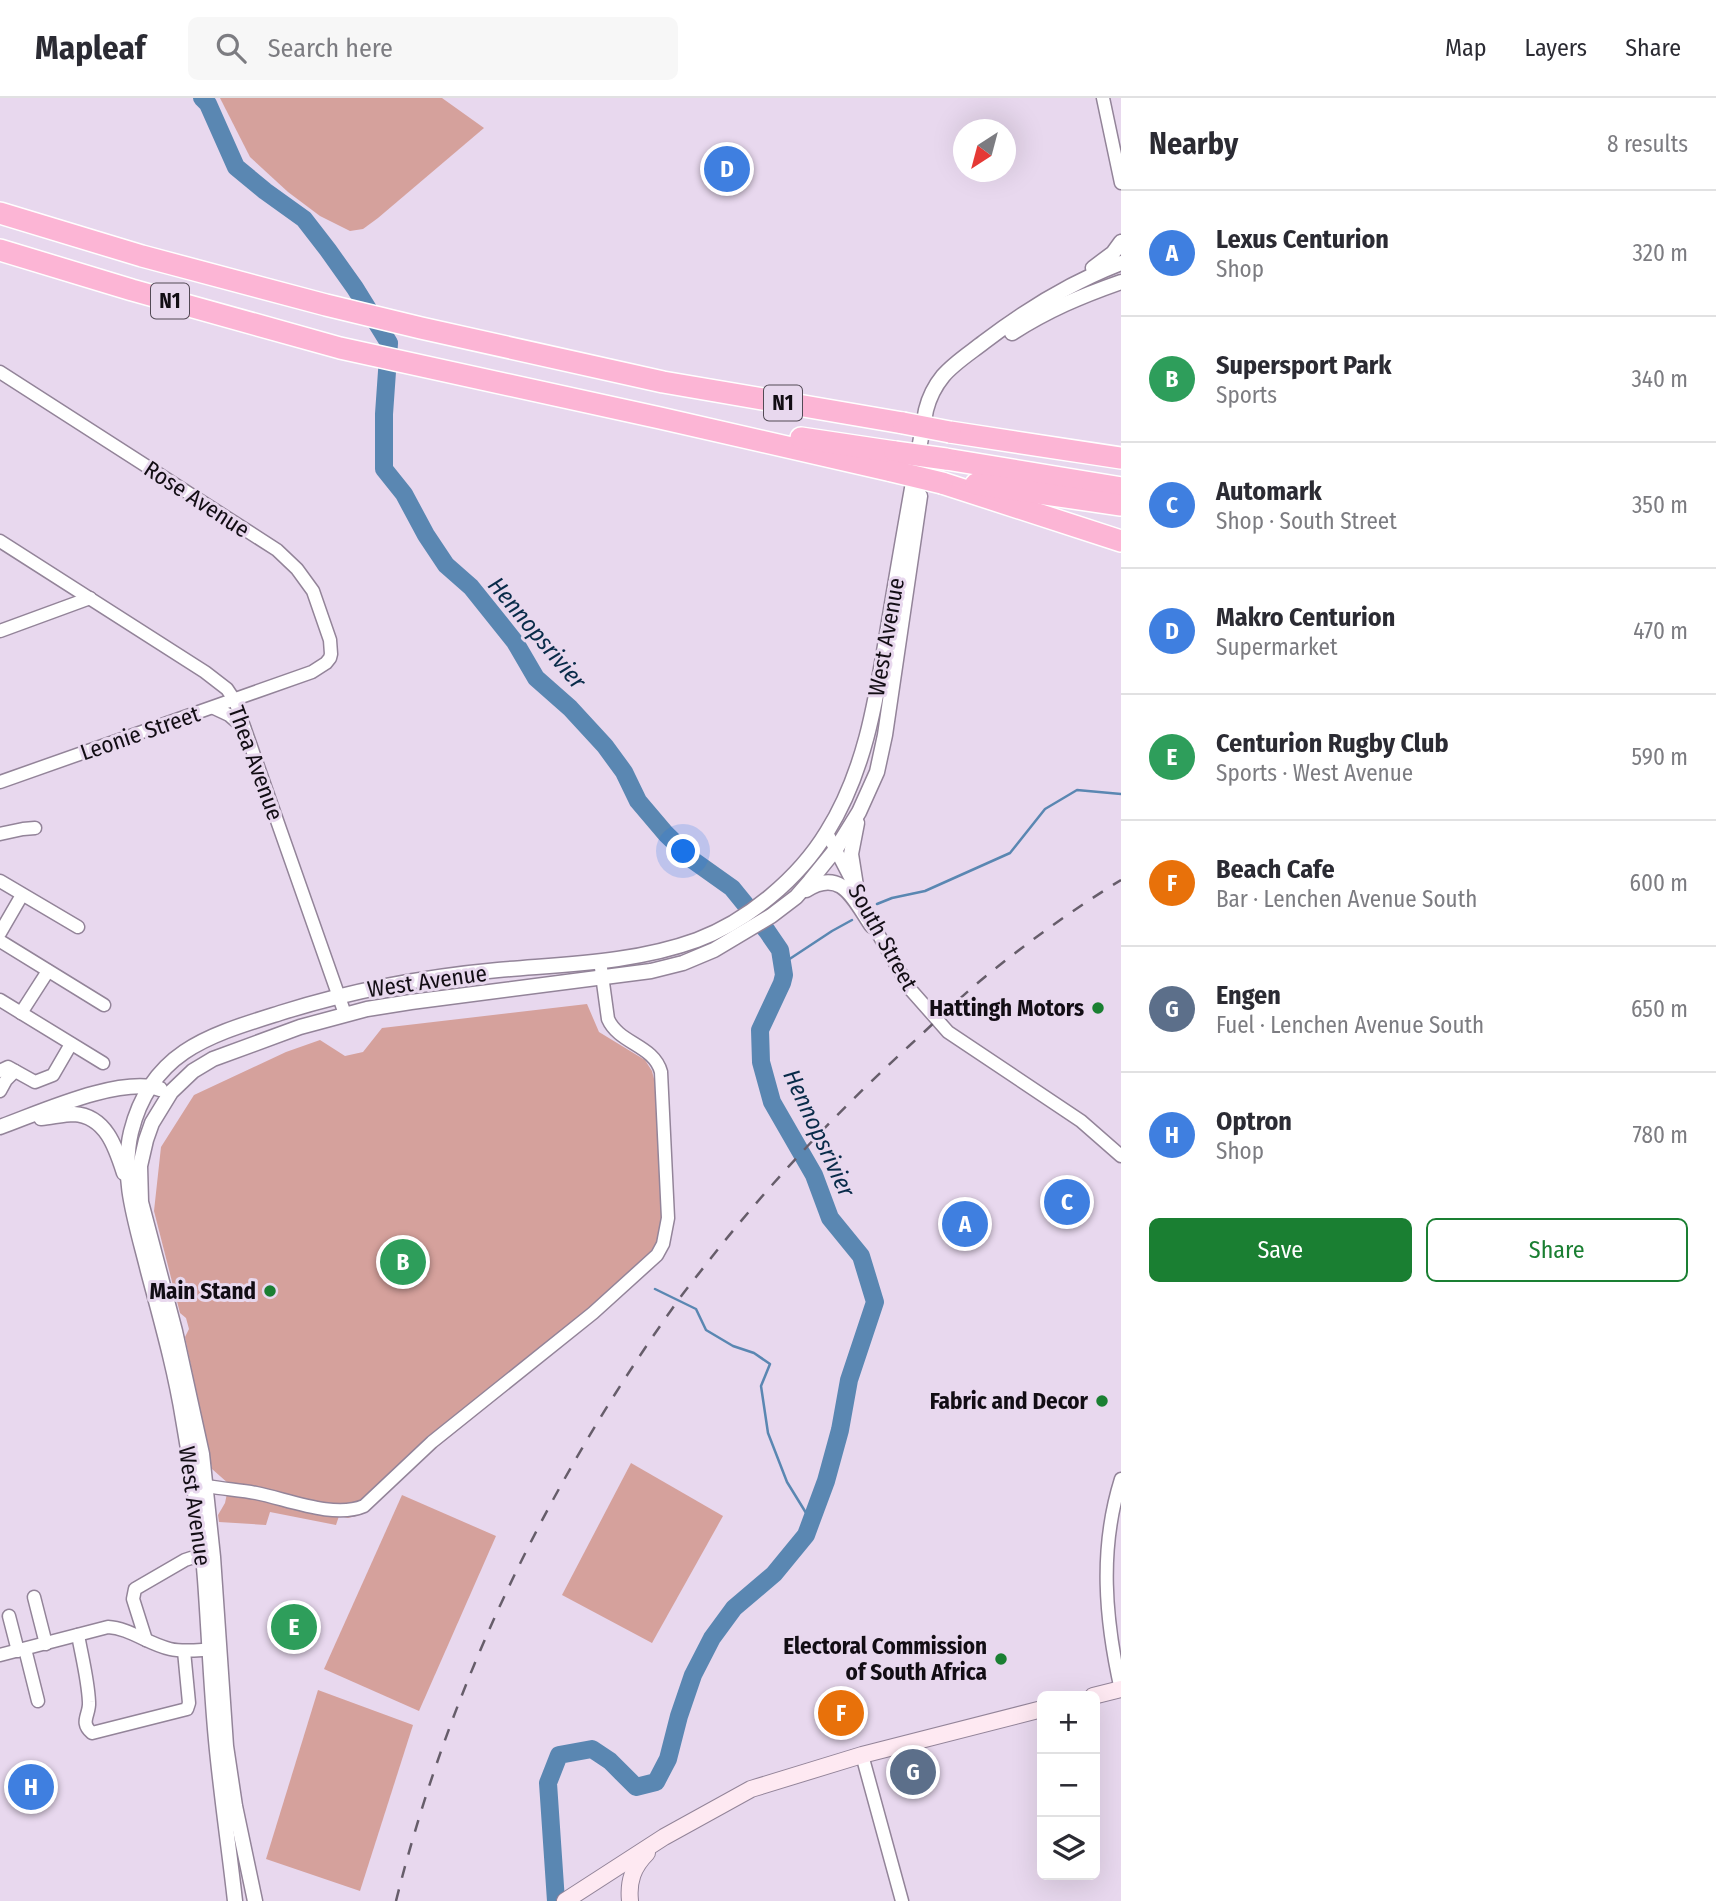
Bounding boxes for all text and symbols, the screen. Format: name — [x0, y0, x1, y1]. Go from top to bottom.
search box — [188, 17, 678, 80]
text: Mapleaf — [35, 28, 146, 68]
icon: search — [212, 29, 250, 67]
text: Search here — [268, 33, 393, 64]
text: Map — [1445, 34, 1487, 62]
text: Layers — [1525, 34, 1587, 62]
text: Share — [1625, 34, 1681, 62]
north arrow — [953, 119, 1016, 182]
text: Nearby — [1149, 126, 1238, 162]
text: 8 results — [1607, 130, 1688, 158]
pin: D — [704, 143, 750, 195]
text: Lexus Centurion — [1216, 224, 1389, 255]
text: A — [1166, 239, 1178, 267]
text: 320 m — [1633, 239, 1688, 267]
text: Shop — [1216, 255, 1264, 283]
road number: N1 — [151, 284, 189, 318]
text: Supersport Park — [1216, 350, 1392, 381]
text: B — [1166, 365, 1178, 393]
text: 340 m — [1632, 365, 1688, 393]
text: Sports — [1216, 381, 1277, 409]
road number: N1 — [764, 386, 802, 420]
street label: Rose Avenue — [139, 455, 255, 543]
text: Automark — [1216, 476, 1322, 507]
text: C — [1166, 491, 1178, 519]
text: 350 m — [1632, 491, 1688, 519]
text: Shop · South Street — [1216, 507, 1397, 535]
water label: Hennopsrivier — [482, 571, 592, 695]
street label: West Avenue — [862, 575, 910, 699]
text: Makro Centurion — [1216, 602, 1395, 633]
text: D — [1165, 617, 1179, 645]
text: 470 m — [1633, 617, 1688, 645]
text: Supermarket — [1216, 633, 1337, 661]
street label: Leonie Street — [77, 699, 204, 766]
street label: Thea Avenue — [222, 702, 290, 824]
text: Centurion Rugby Club — [1216, 728, 1449, 759]
text: E — [1167, 743, 1177, 771]
text: 590 m — [1632, 743, 1688, 771]
text: Sports · West Avenue — [1216, 759, 1413, 787]
your location — [666, 834, 700, 868]
text: Beach Cafe — [1216, 854, 1335, 885]
text: F — [1167, 869, 1177, 897]
text: 600 m — [1630, 869, 1688, 897]
street label: South Street — [842, 879, 924, 995]
text: Bar · Lenchen Avenue South — [1216, 885, 1477, 913]
street label: West Avenue — [366, 959, 488, 1003]
text: Engen — [1216, 980, 1281, 1011]
place label: Hattingh Motors — [929, 994, 1084, 1022]
text: G — [1165, 995, 1179, 1023]
text: 650 m — [1631, 995, 1688, 1023]
marker: Hattingh Motors — [1090, 1000, 1106, 1016]
text: Fuel · Lenchen Avenue South — [1216, 1011, 1484, 1039]
water label: Hennopsrivier — [777, 1065, 861, 1202]
text: Optron — [1216, 1106, 1292, 1137]
text: H — [1165, 1121, 1179, 1149]
text: 780 m — [1633, 1121, 1688, 1149]
text: Shop — [1216, 1137, 1264, 1165]
pin: C — [1044, 1176, 1090, 1228]
pin: A — [942, 1198, 988, 1250]
button: Save — [1149, 1218, 1412, 1282]
button: Share — [1426, 1218, 1688, 1282]
pin: B — [380, 1236, 426, 1288]
place label: Main Stand — [149, 1277, 256, 1305]
marker: Main Stand — [262, 1283, 278, 1299]
place label: Fabric and Decor — [930, 1387, 1089, 1415]
marker: Fabric and Decor — [1094, 1393, 1110, 1409]
street label: West Avenue — [173, 1445, 217, 1567]
pin: E — [271, 1601, 317, 1653]
place label: Electoral Commission of South Africa — [783, 1632, 987, 1686]
marker: Electoral Commission of South Africa — [993, 1651, 1009, 1667]
pin: F — [818, 1687, 864, 1739]
map controls — [1037, 1691, 1100, 1880]
button: + — [1037, 1691, 1100, 1754]
pin: G — [890, 1746, 936, 1798]
button: − — [1037, 1754, 1100, 1817]
pin: H — [8, 1761, 54, 1813]
button: layers — [1037, 1817, 1100, 1880]

